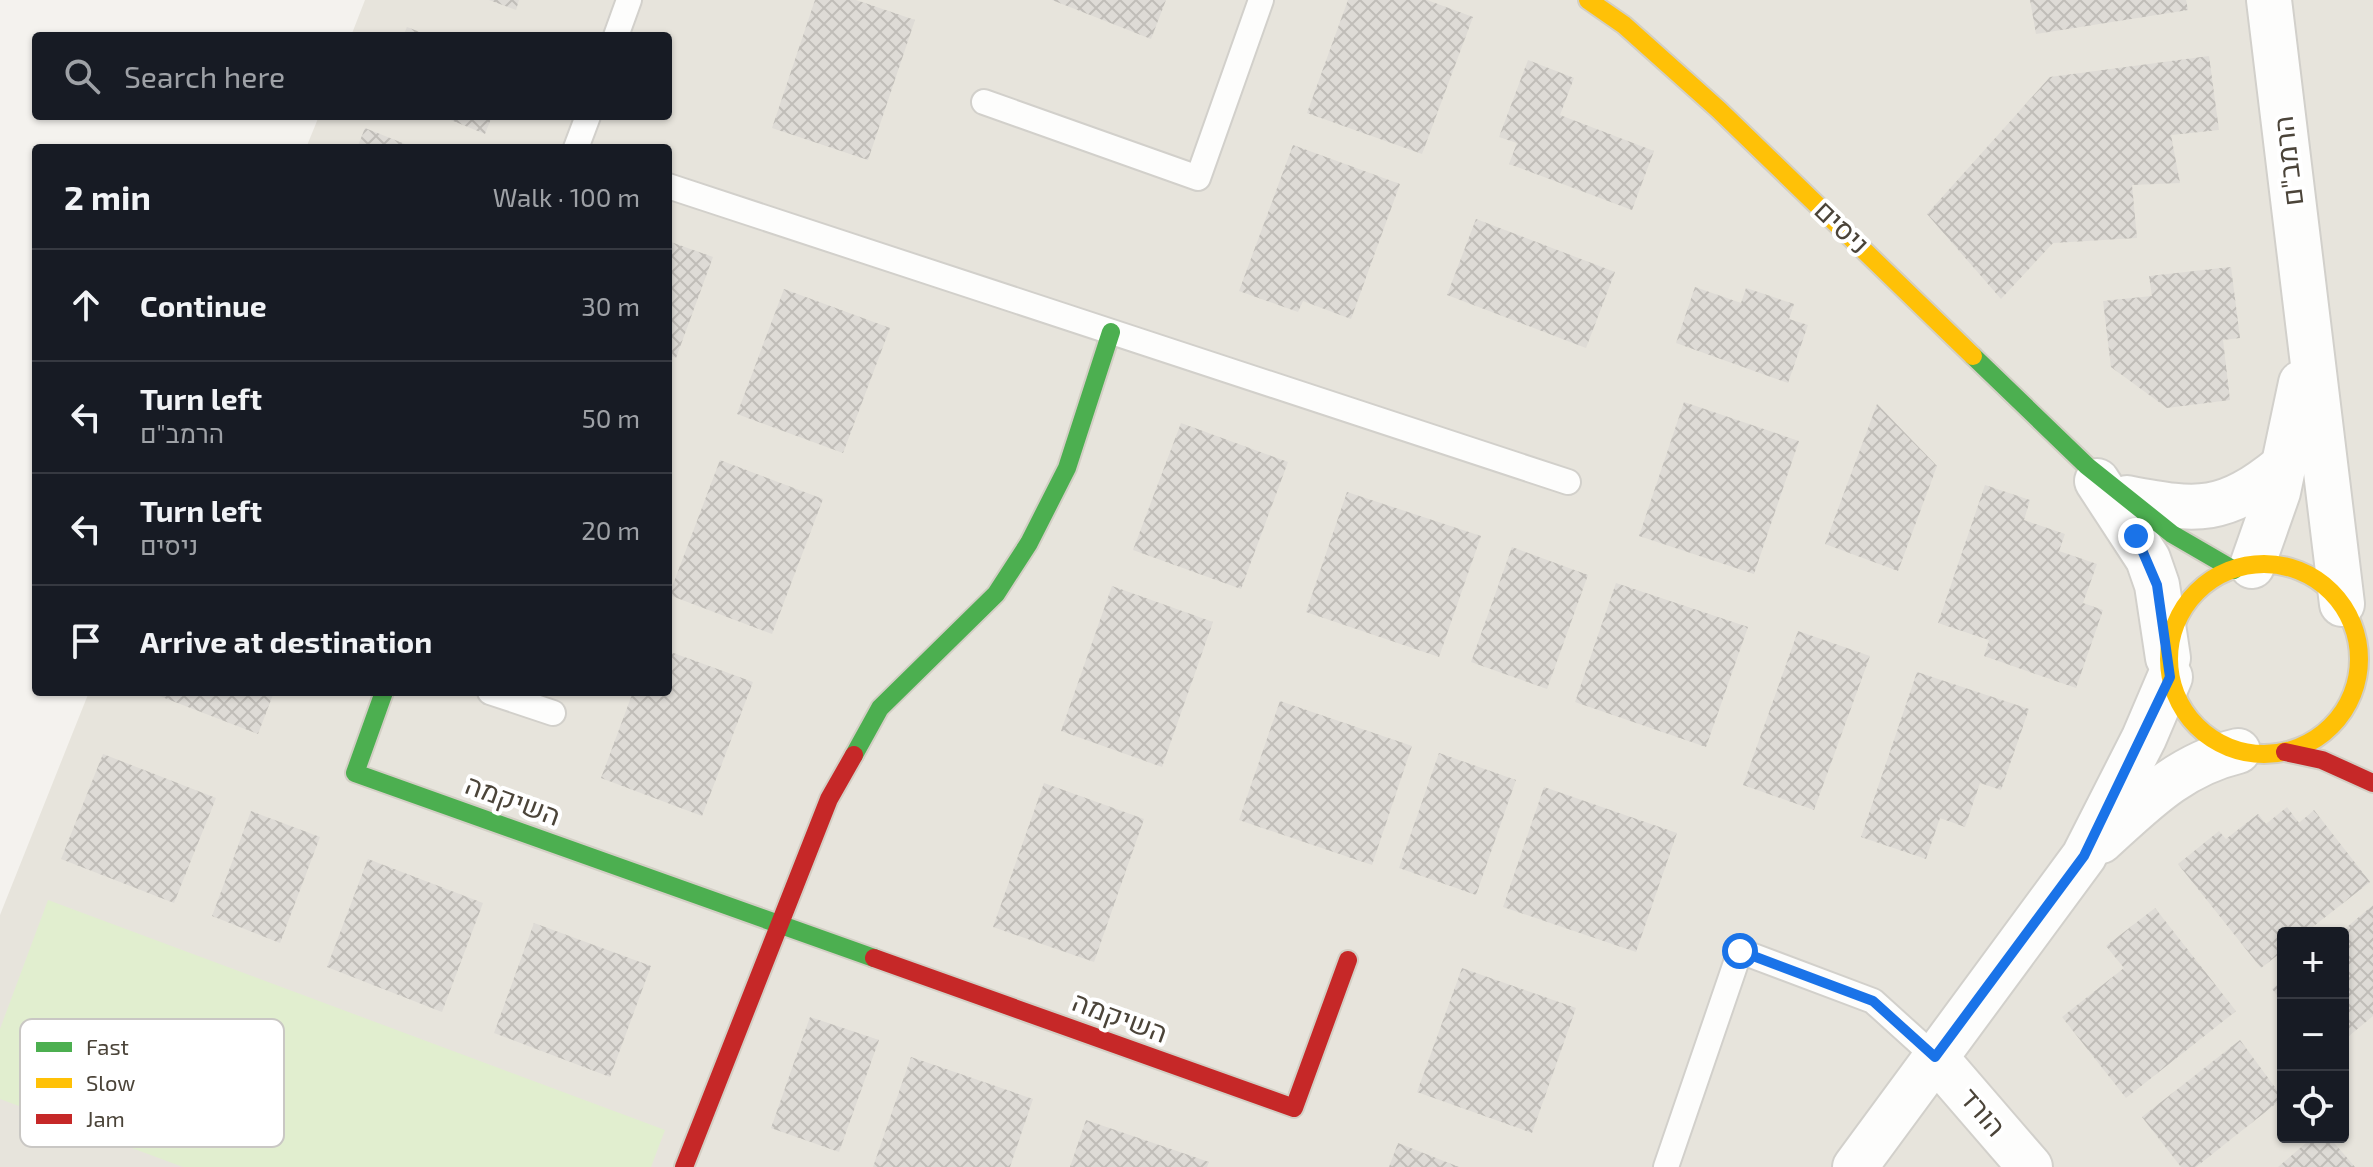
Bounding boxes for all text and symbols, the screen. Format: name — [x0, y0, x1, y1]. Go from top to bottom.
search box — [32, 32, 672, 120]
icon: search — [60, 54, 104, 98]
text: Search here — [124, 58, 285, 94]
street label: הרמב"ם — [2265, 114, 2309, 208]
text: 2 min — [64, 176, 151, 217]
text: Walk · 100 m — [493, 181, 640, 212]
street label: ניסים — [1808, 192, 1877, 260]
icon: ahead — [64, 283, 108, 327]
text: Continue — [140, 287, 267, 323]
text: 30 m — [581, 290, 640, 321]
text: Turn left — [140, 380, 262, 416]
icon: left — [64, 395, 108, 439]
text: 50 m — [582, 402, 640, 433]
text: הרמב"ם — [140, 417, 224, 448]
text: Turn left — [140, 492, 262, 528]
icon: left — [64, 507, 108, 551]
text: 20 m — [581, 514, 640, 545]
route end — [2118, 518, 2154, 554]
text: ניסים — [140, 529, 198, 560]
icon: arrive — [64, 619, 108, 663]
text: Arrive at destination — [140, 623, 432, 659]
street label: השיקמה — [461, 766, 566, 832]
map controls — [2277, 927, 2349, 1143]
button: + — [2277, 927, 2349, 999]
route start — [1722, 933, 1758, 969]
street label: השיקמה — [1068, 983, 1173, 1049]
button: − — [2277, 999, 2349, 1071]
legend — [20, 1019, 284, 1147]
text: Fast — [86, 1033, 129, 1059]
text: Slow — [86, 1069, 135, 1095]
button: locate — [2277, 1071, 2349, 1143]
street label: הורד — [1954, 1080, 2014, 1143]
text: Jam — [86, 1105, 125, 1131]

